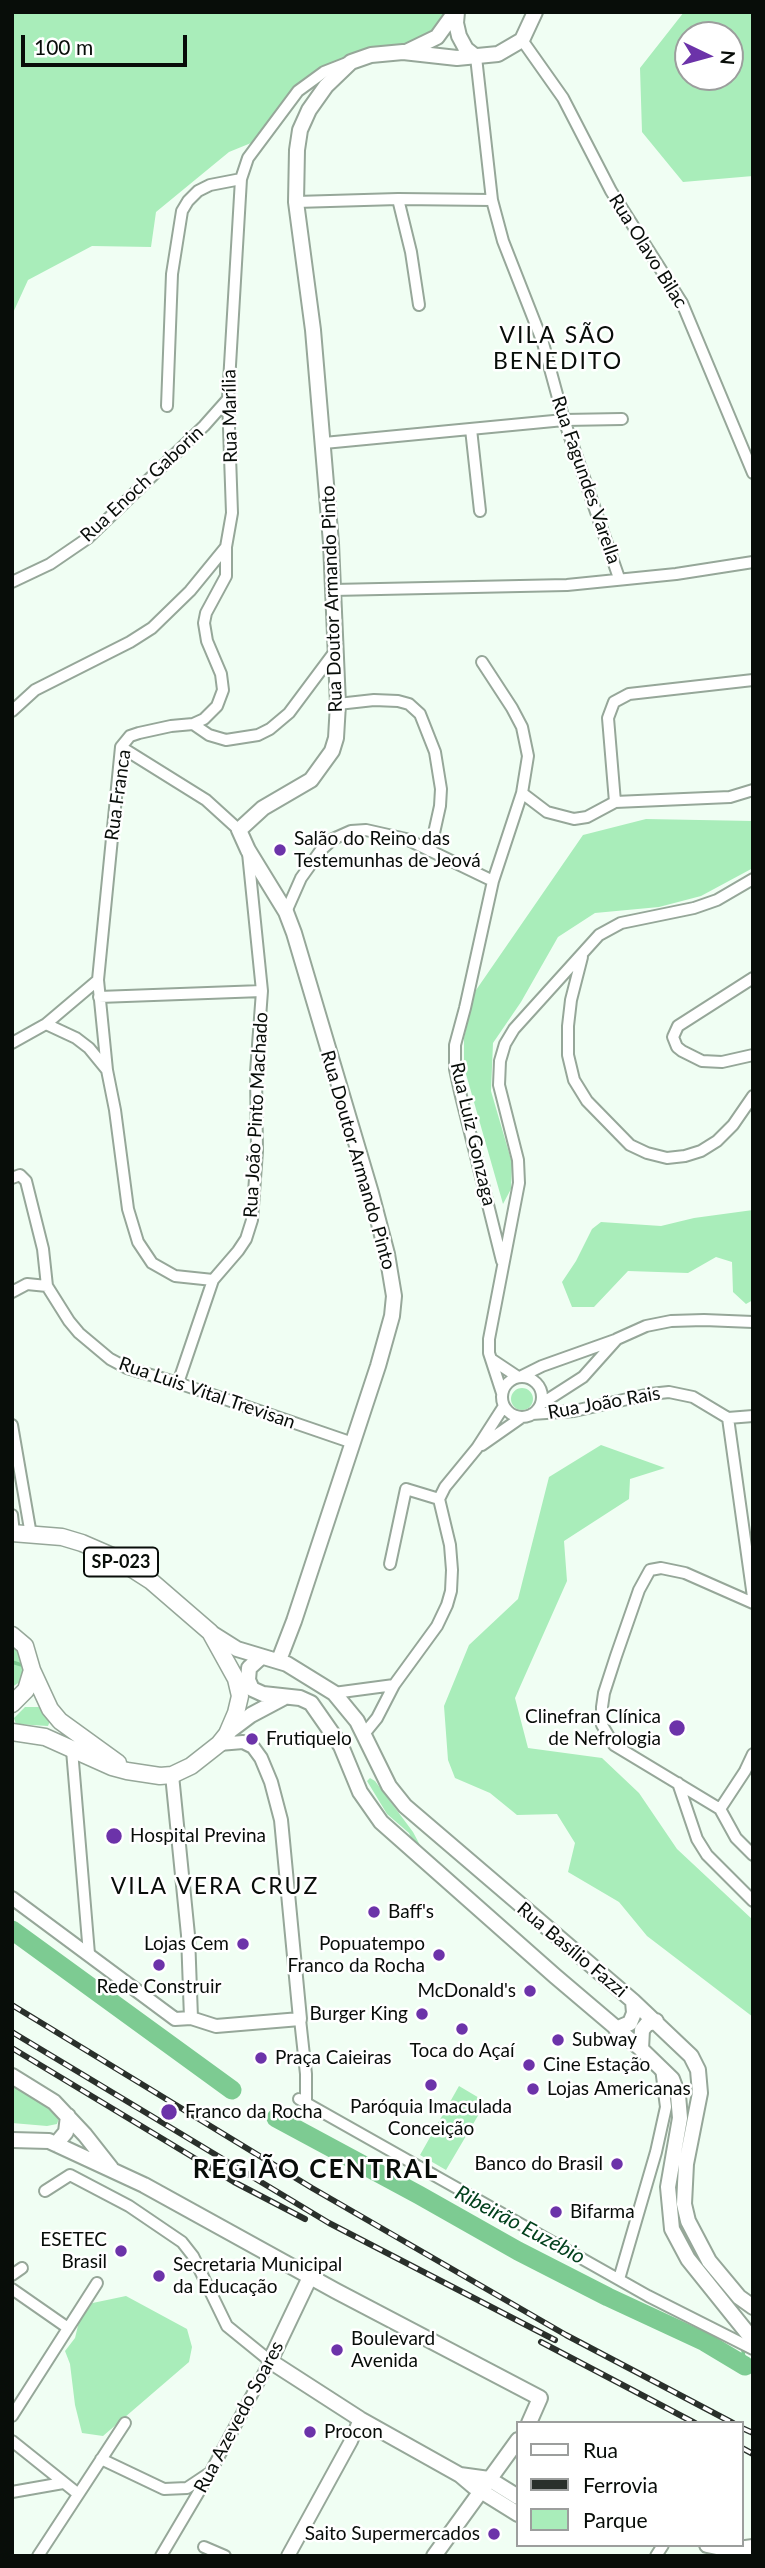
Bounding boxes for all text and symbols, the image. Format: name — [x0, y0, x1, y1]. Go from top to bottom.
scale bar — [24, 21, 191, 65]
north arrow — [674, 21, 744, 91]
text: 100 m — [34, 34, 93, 59]
text: N — [716, 49, 741, 66]
street label: Rua Olavo Bilac — [604, 190, 692, 312]
district label: VILA SÃO BENEDITO — [494, 322, 622, 376]
street label: Rua Marília — [218, 369, 242, 463]
street label: Rua Fagundes Varella — [547, 393, 625, 567]
street label: Rua Enoch Gaborin — [76, 421, 208, 547]
street label: Rua Doutor Armando Pinto — [317, 485, 347, 713]
street label: Rua Franca — [100, 748, 136, 842]
place label: Salão do Reino das Testemunhas de Jeová — [294, 828, 481, 872]
marker: Salão do Reino das Testemunhas de Jeová — [272, 842, 288, 858]
street label: Rua João Pinto Machado — [239, 1012, 273, 1218]
street label: Rua Doutor Armando Pinto — [316, 1048, 400, 1272]
street label: Rua Luiz Gonzaga — [445, 1060, 501, 1208]
street label: Rua Luis Vital Trevisan — [116, 1352, 298, 1434]
street label: Rua João Rais — [546, 1382, 662, 1424]
road number: SP-023 — [84, 1548, 158, 1576]
place label: Clinefran Clínica de Nefrologia — [525, 1706, 661, 1750]
marker: Clinefran Clínica de Nefrologia — [667, 1718, 687, 1738]
place label: Frutiquelo — [266, 1728, 352, 1750]
marker: Frutiquelo — [244, 1731, 260, 1747]
place label: Hospital Previna — [130, 1825, 266, 1847]
marker: Hospital Previna — [104, 1826, 124, 1846]
district label: VILA VERA CRUZ — [113, 1873, 317, 1901]
street label: Rua Basílio Fazzi — [512, 1897, 632, 2003]
place label: Baff's — [388, 1901, 434, 1923]
marker: Baff's — [366, 1904, 382, 1920]
place label: Lojas Cem — [144, 1933, 229, 1955]
place label: Popuatempo Franco da Rocha — [288, 1933, 425, 1977]
marker: Lojas Cem — [235, 1936, 251, 1952]
marker: Popuatempo Franco da Rocha — [431, 1947, 447, 1963]
marker: Rede Construir — [151, 1957, 167, 1973]
place label: Rede Construir — [97, 1976, 221, 1998]
place label: McDonald's — [417, 1980, 516, 2002]
marker: McDonald's — [522, 1983, 538, 1999]
place label: Burger King — [309, 2003, 408, 2025]
marker: Burger King — [414, 2006, 430, 2022]
marker: Toca do Açaí — [454, 2021, 470, 2037]
place label: Subway — [572, 2029, 637, 2051]
marker: Subway — [550, 2032, 566, 2048]
place label: Toca do Açaí — [409, 2040, 515, 2062]
place label: Praça Caieiras — [275, 2047, 392, 2069]
marker: Praça Caieiras — [253, 2050, 269, 2066]
place label: Cine Estação — [543, 2054, 650, 2076]
marker: Cine Estação — [521, 2057, 537, 2073]
marker: Paróquia Imaculada Conceição — [423, 2077, 439, 2093]
place label: Lojas Americanas — [547, 2078, 691, 2100]
marker: Lojas Americanas — [525, 2081, 541, 2097]
place label: Paróquia Imaculada Conceição — [350, 2096, 512, 2140]
place label: Franco da Rocha — [185, 2101, 322, 2123]
marker: Franco da Rocha — [159, 2102, 179, 2122]
place label: Banco do Brasil — [474, 2153, 603, 2175]
district label: REGIÃO CENTRAL — [194, 2154, 438, 2186]
marker: Banco do Brasil — [609, 2156, 625, 2172]
water label: Ribeirão Euzébio — [451, 2180, 589, 2270]
place label: Bifarma — [570, 2201, 635, 2223]
marker: Bifarma — [548, 2204, 564, 2220]
place label: ESETEC Brasil — [40, 2229, 107, 2273]
marker: ESETEC Brasil — [113, 2243, 129, 2259]
place label: Secretaria Municipal da Educação — [173, 2254, 342, 2298]
marker: Secretaria Municipal da Educação — [151, 2268, 167, 2284]
place label: Boulevard Avenida — [351, 2328, 435, 2372]
street label: Rua Azevedo Soares — [189, 2337, 289, 2497]
marker: Boulevard Avenida — [329, 2342, 345, 2358]
place label: Procon — [324, 2421, 383, 2443]
legend — [516, 2421, 744, 2547]
marker: Procon — [302, 2424, 318, 2440]
text: Rua — [583, 2437, 618, 2462]
text: Ferrovia — [583, 2472, 658, 2497]
text: Parque — [583, 2507, 648, 2532]
place label: Saito Supermercados — [305, 2523, 480, 2545]
marker: Saito Supermercados — [486, 2526, 502, 2542]

